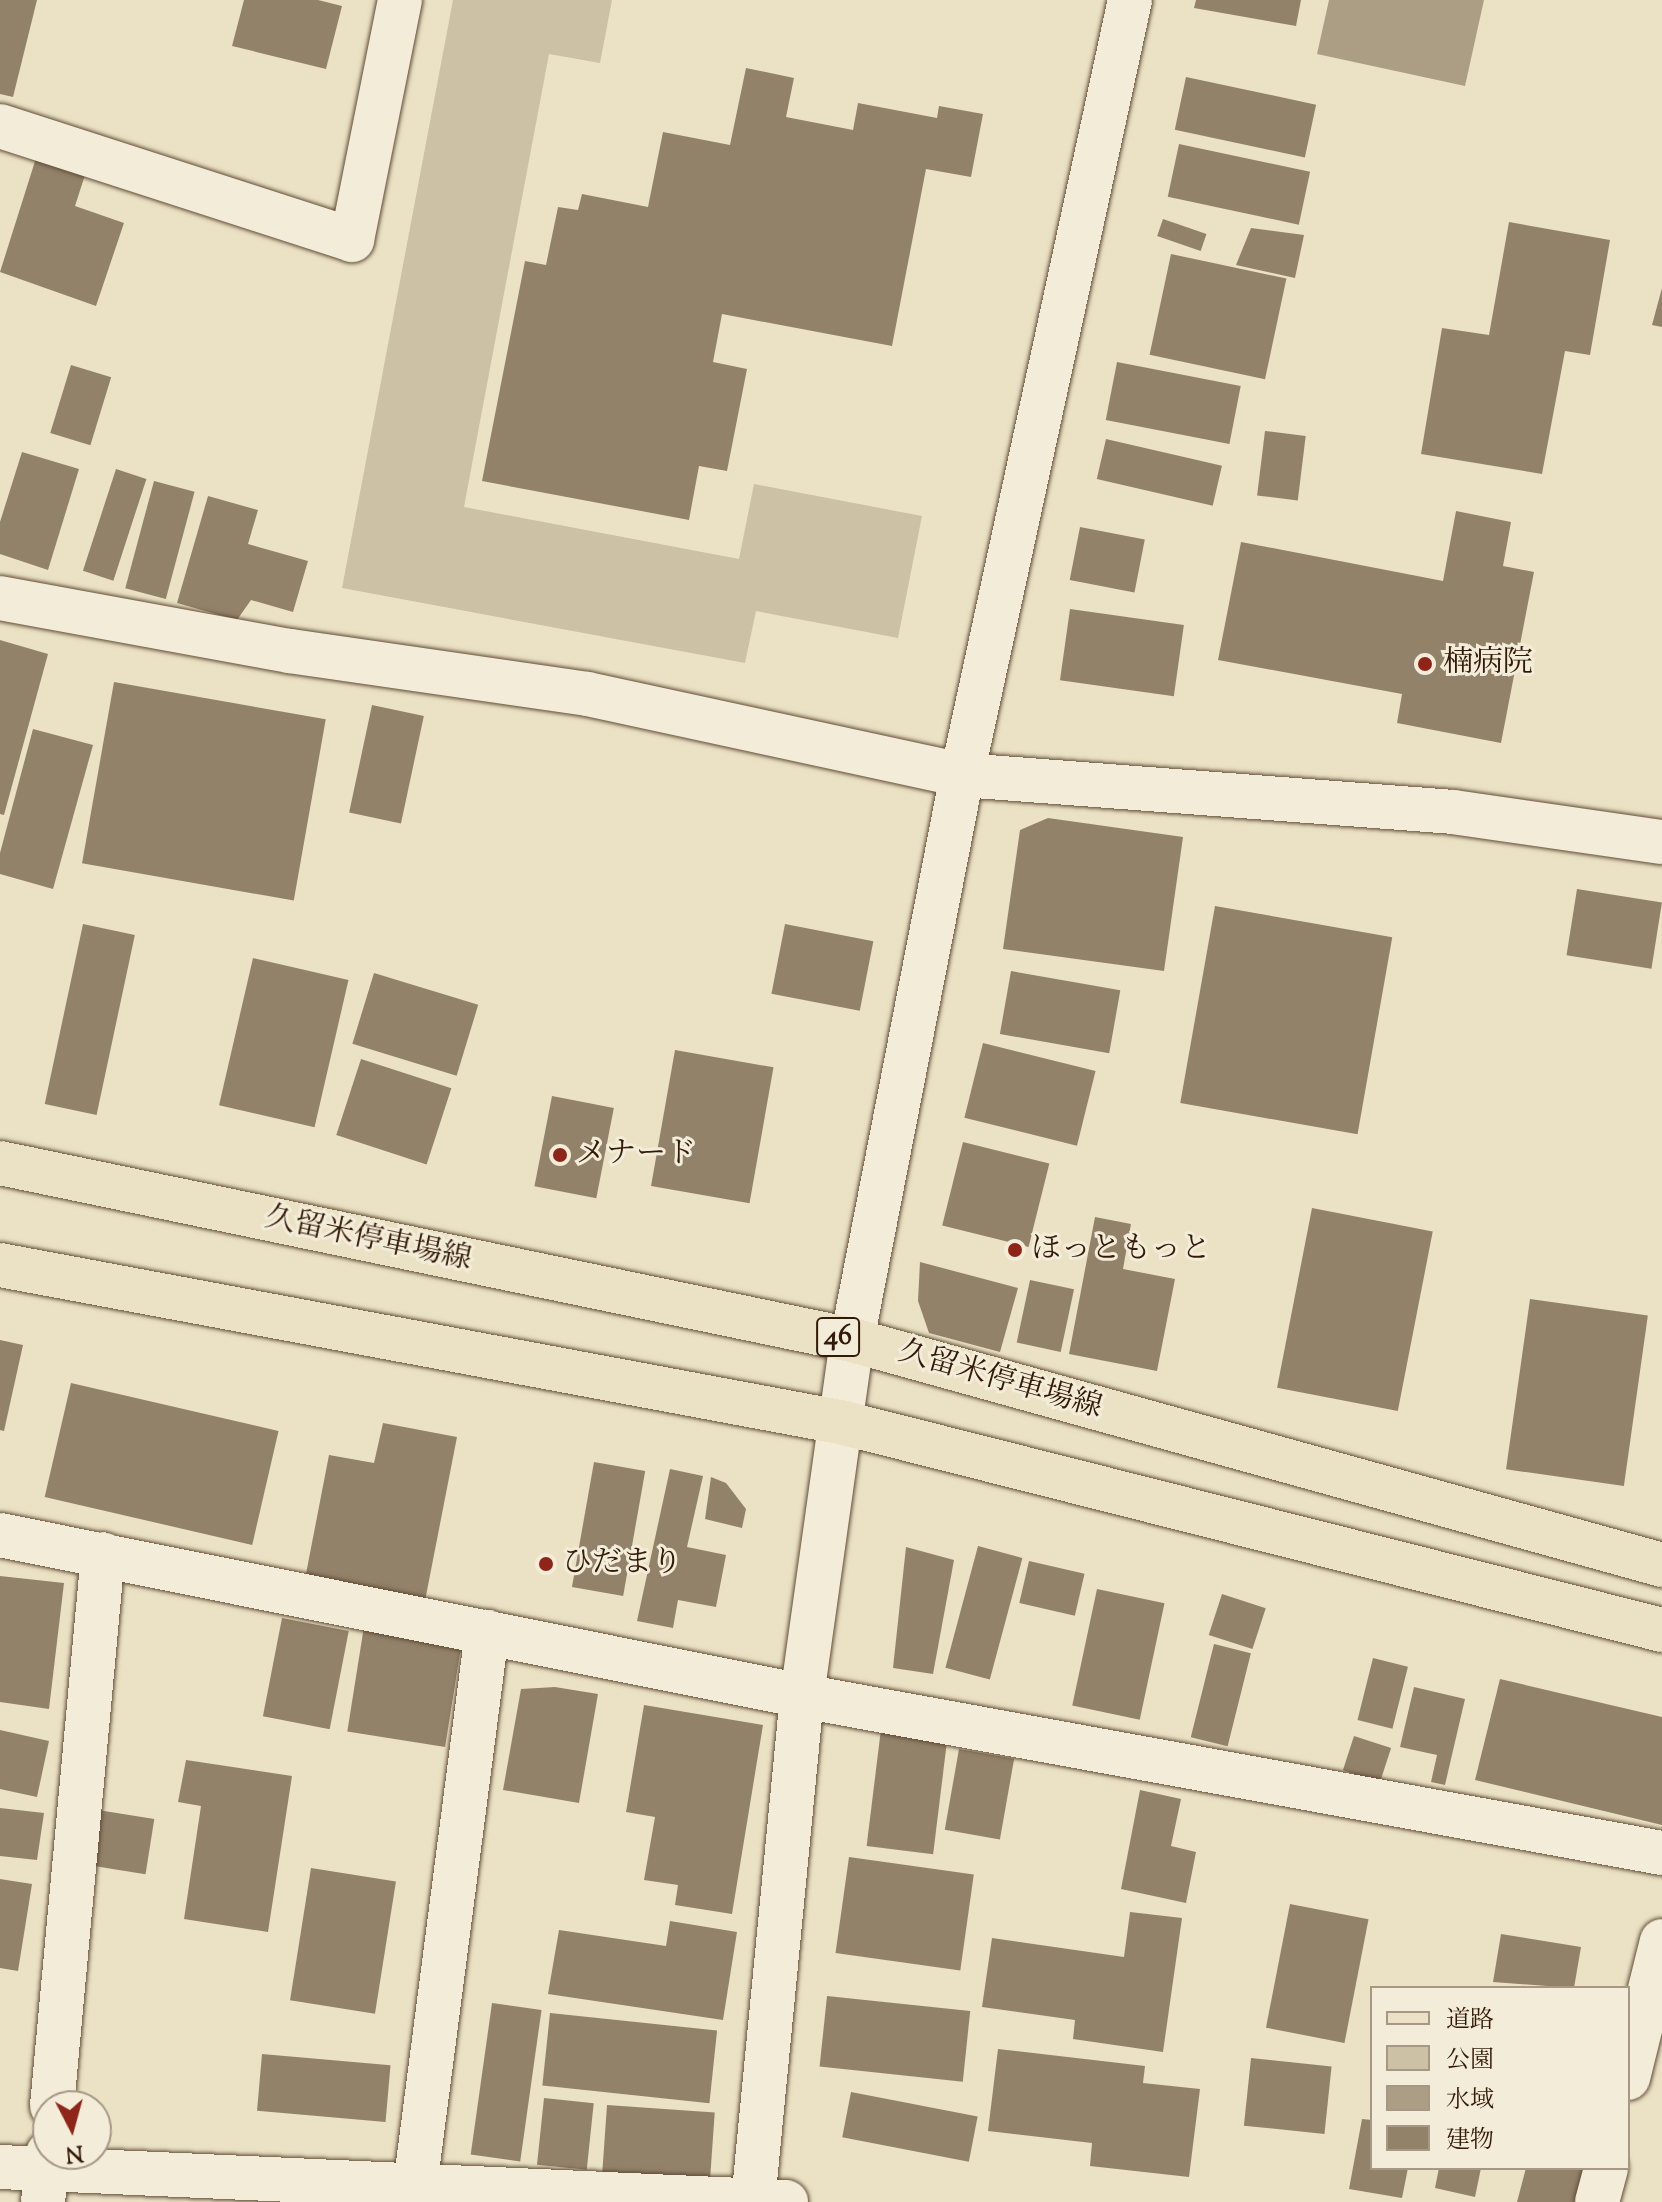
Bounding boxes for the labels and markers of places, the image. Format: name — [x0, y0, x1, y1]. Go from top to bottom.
place label: 楠病院 — [1443, 646, 1533, 682]
marker: 楠病院 — [1414, 653, 1436, 675]
place label: メナード — [576, 1137, 696, 1173]
marker: メナード — [551, 1146, 569, 1164]
place label: ほっともっと — [1031, 1232, 1211, 1268]
marker: ほっともっと — [1006, 1241, 1024, 1259]
place label: ひだまり — [562, 1546, 682, 1582]
marker: ひだまり — [537, 1555, 555, 1573]

